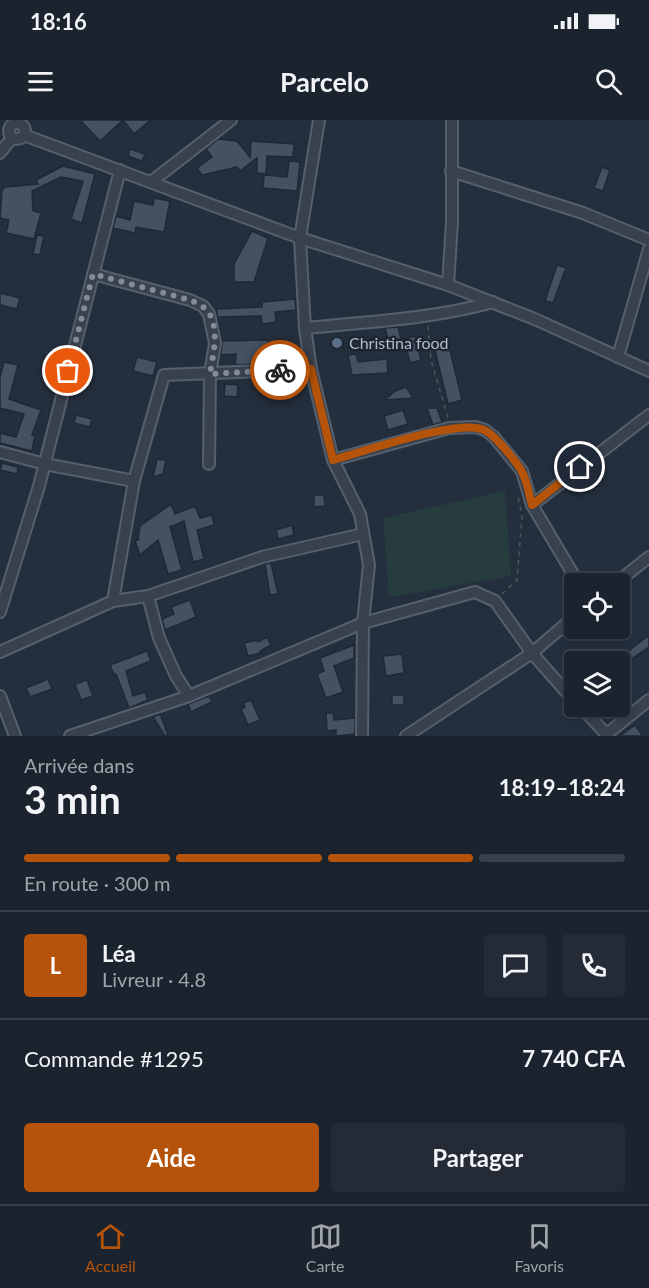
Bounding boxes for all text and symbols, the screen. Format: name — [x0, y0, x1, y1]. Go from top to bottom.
text: 18:16 — [30, 8, 87, 35]
icon: menu — [24, 65, 57, 98]
text: Parcelo — [280, 65, 369, 98]
icon: search — [592, 65, 625, 98]
place label: Christina food — [349, 333, 449, 352]
marker: Christina food — [330, 336, 344, 350]
courier — [250, 340, 310, 400]
pin — [42, 345, 93, 396]
icon: bag — [51, 354, 84, 387]
icon: bike — [264, 354, 297, 387]
pin — [554, 441, 605, 492]
icon: home — [563, 450, 596, 483]
map controls — [564, 573, 630, 717]
button: locate — [564, 573, 630, 639]
button: layers — [564, 651, 630, 717]
text: Arrivée dans — [24, 753, 134, 777]
text: 18:19–18:24 — [499, 774, 625, 801]
text: 3 min — [24, 776, 121, 822]
text: En route · 300 m — [24, 871, 170, 895]
button: chat — [484, 934, 547, 997]
button: phone — [562, 934, 625, 997]
text: Léa — [102, 940, 136, 967]
text: L — [50, 952, 61, 979]
text: Livreur · 4.8 — [102, 967, 206, 991]
text: Commande #1295 — [24, 1045, 204, 1072]
text: 7 740 CFA — [522, 1045, 625, 1072]
button: Aide — [24, 1123, 319, 1192]
button: Partager — [331, 1123, 625, 1192]
tab: Accueil — [85, 1220, 136, 1275]
tab: Carte — [306, 1220, 344, 1275]
tab: Favoris — [515, 1220, 564, 1275]

